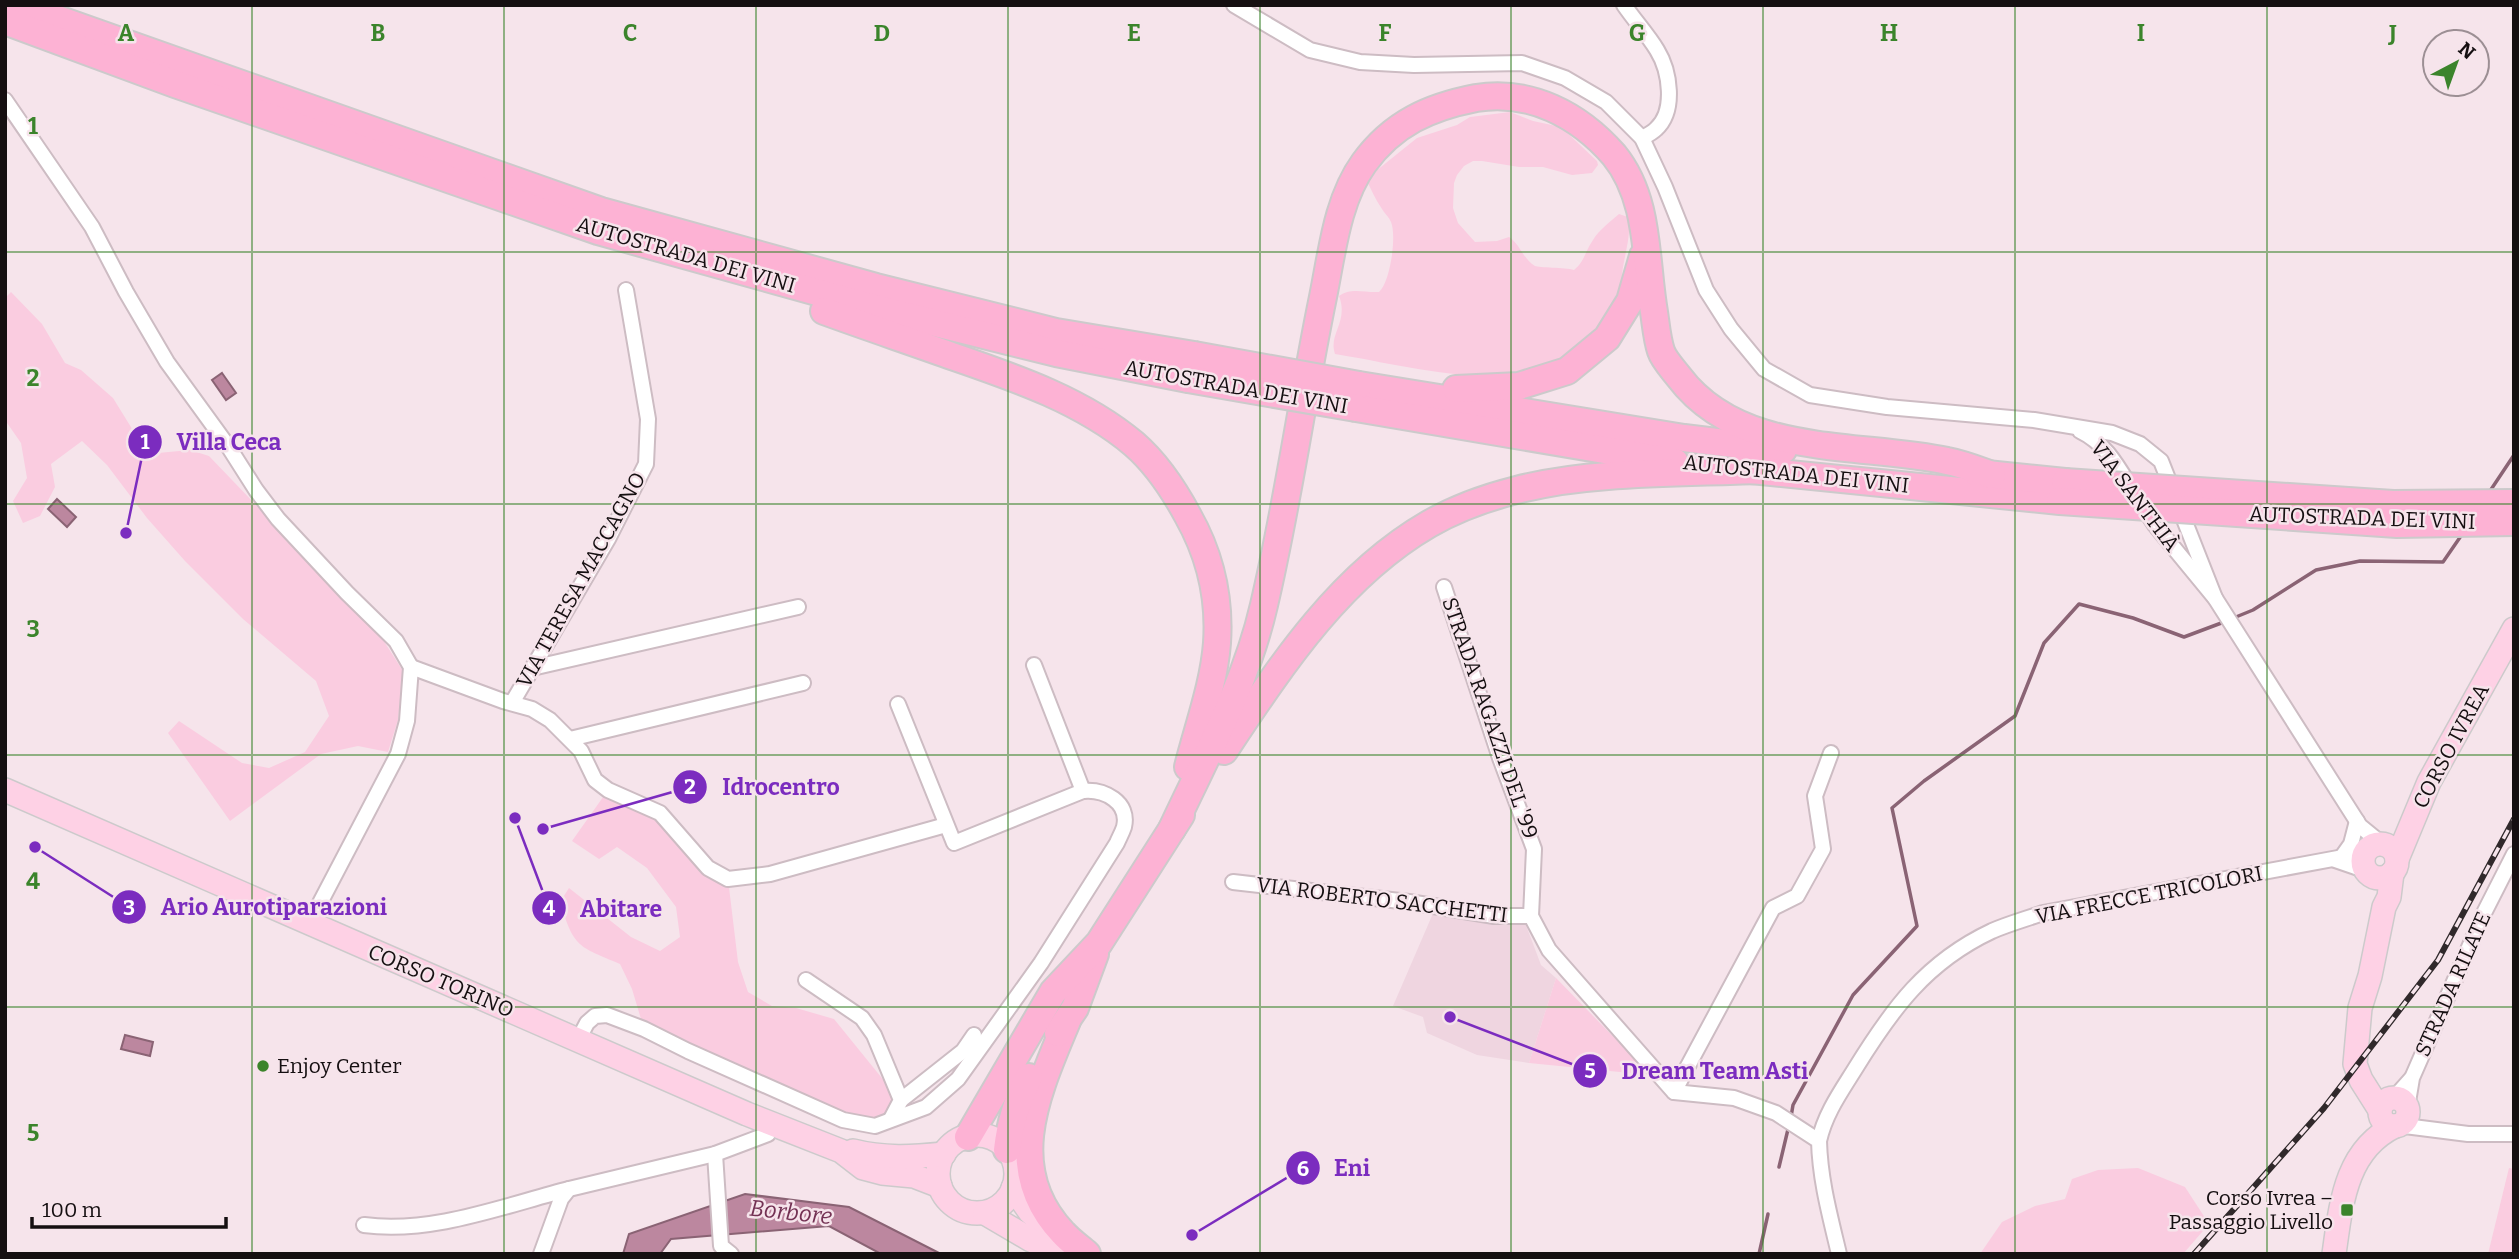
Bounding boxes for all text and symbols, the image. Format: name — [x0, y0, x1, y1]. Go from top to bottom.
text: A — [118, 19, 135, 47]
text: B — [371, 19, 385, 47]
text: C — [623, 19, 637, 47]
text: D — [874, 19, 890, 47]
text: E — [1127, 19, 1141, 47]
text: F — [1379, 19, 1392, 47]
text: G — [1629, 19, 1646, 47]
text: H — [1880, 19, 1898, 47]
text: I — [2137, 19, 2145, 47]
text: J — [2387, 19, 2397, 47]
north arrow — [2421, 28, 2491, 98]
text: N — [2454, 37, 2480, 64]
text: 1 — [28, 112, 38, 140]
street label: AUTOSTRADA DEI VINI — [573, 211, 799, 299]
street label: AUTOSTRADA DEI VINI — [1122, 355, 1350, 419]
text: 2 — [27, 364, 40, 392]
callout: Villa Ceca — [127, 420, 295, 464]
text: Villa Ceca — [176, 428, 282, 456]
text: 1 — [140, 429, 150, 455]
street label: VIA SANTHIÀ — [2085, 435, 2185, 557]
street label: AUTOSTRADA DEI VINI — [1682, 449, 1910, 499]
street label: VIA TERESA MACCAGNO — [511, 467, 651, 693]
street label: AUTOSTRADA DEI VINI — [2248, 501, 2476, 535]
street label: STRADA RAGAZZI DEL '99 — [1436, 594, 1544, 842]
text: 3 — [26, 615, 40, 643]
street label: CORSO IVREA — [2407, 679, 2495, 813]
callout: Idrocentro — [673, 765, 853, 809]
text: Idrocentro — [722, 773, 840, 801]
text: 2 — [684, 774, 696, 800]
street label: VIA FRECCE TRICOLORI — [2033, 860, 2265, 930]
text: 4 — [26, 867, 40, 895]
street label: VIA ROBERTO SACCHETTI — [1255, 872, 1509, 928]
callout: Ario Aurotiparazioni — [112, 885, 401, 929]
callout: Abitare — [531, 886, 676, 930]
text: Ario Aurotiparazioni — [161, 893, 387, 921]
text: 3 — [123, 895, 135, 921]
text: Abitare — [580, 895, 662, 923]
text: 4 — [543, 896, 556, 922]
street label: STRADA RILATE — [2409, 908, 2497, 1060]
street label: CORSO TORINO — [364, 939, 518, 1023]
callout: Dream Team Asti — [1573, 1049, 1823, 1093]
place label: Enjoy Center — [277, 1053, 402, 1079]
text: Dream Team Asti — [1622, 1057, 1808, 1085]
marker: Enjoy Center — [255, 1058, 271, 1074]
text: 5 — [1584, 1058, 1596, 1084]
text: 5 — [27, 1119, 39, 1147]
callout: Eni — [1285, 1146, 1384, 1190]
text: Eni — [1334, 1154, 1370, 1182]
text: 6 — [1297, 1156, 1309, 1182]
place label: Corso Ivrea – Passaggio Livello — [2169, 1185, 2333, 1235]
scale bar — [32, 1186, 226, 1230]
water label: Borbore — [748, 1194, 834, 1230]
text: 100 m — [42, 1197, 102, 1223]
marker: Corso Ivrea – Passaggio Livello — [2339, 1202, 2355, 1218]

